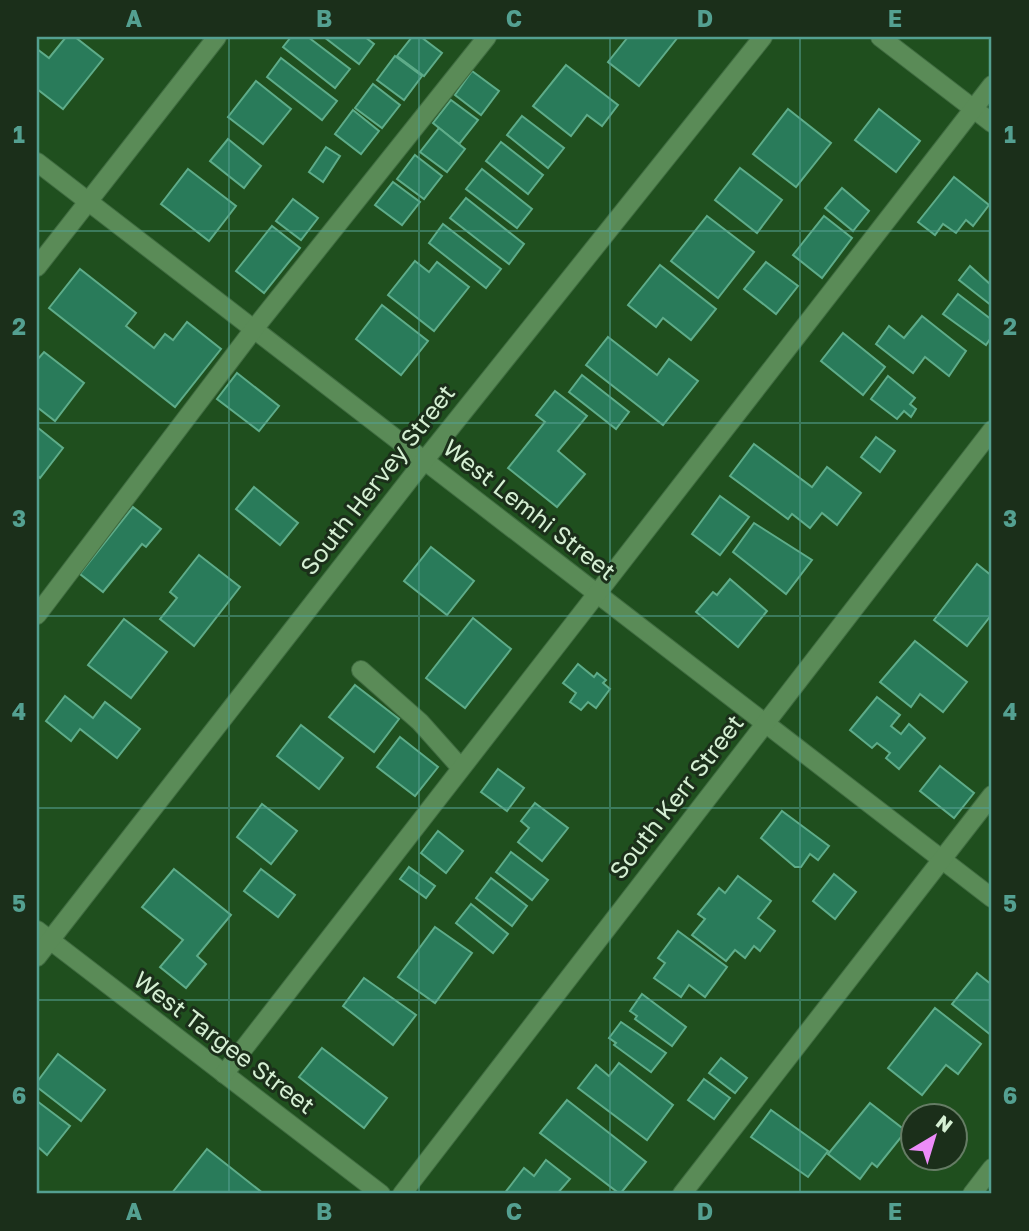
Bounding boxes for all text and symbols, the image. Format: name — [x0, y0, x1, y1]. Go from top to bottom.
text: A — [126, 4, 143, 32]
text: B — [316, 4, 332, 32]
text: C — [506, 4, 522, 32]
text: D — [697, 4, 713, 32]
text: E — [888, 4, 902, 32]
text: 1 — [13, 120, 25, 148]
text: 1 — [1004, 120, 1016, 148]
text: 2 — [12, 312, 26, 340]
text: 2 — [1003, 312, 1017, 340]
street label: South Hervey Street — [293, 378, 460, 580]
street label: West Lemhi Street — [438, 432, 622, 585]
text: 3 — [12, 504, 26, 532]
text: 3 — [1003, 504, 1017, 532]
text: 4 — [12, 697, 26, 725]
text: 4 — [1003, 697, 1017, 725]
street label: South Kerr Street — [603, 708, 749, 884]
text: 5 — [12, 889, 26, 917]
text: 5 — [1003, 889, 1017, 917]
street label: West Targee Street — [129, 964, 321, 1119]
text: 6 — [12, 1081, 26, 1109]
text: 6 — [1003, 1081, 1017, 1109]
north arrow — [900, 1102, 970, 1172]
text: N — [932, 1110, 958, 1137]
text: A — [126, 1197, 143, 1225]
text: B — [316, 1197, 332, 1225]
text: C — [506, 1197, 522, 1225]
text: D — [697, 1197, 713, 1225]
text: E — [888, 1197, 902, 1225]

